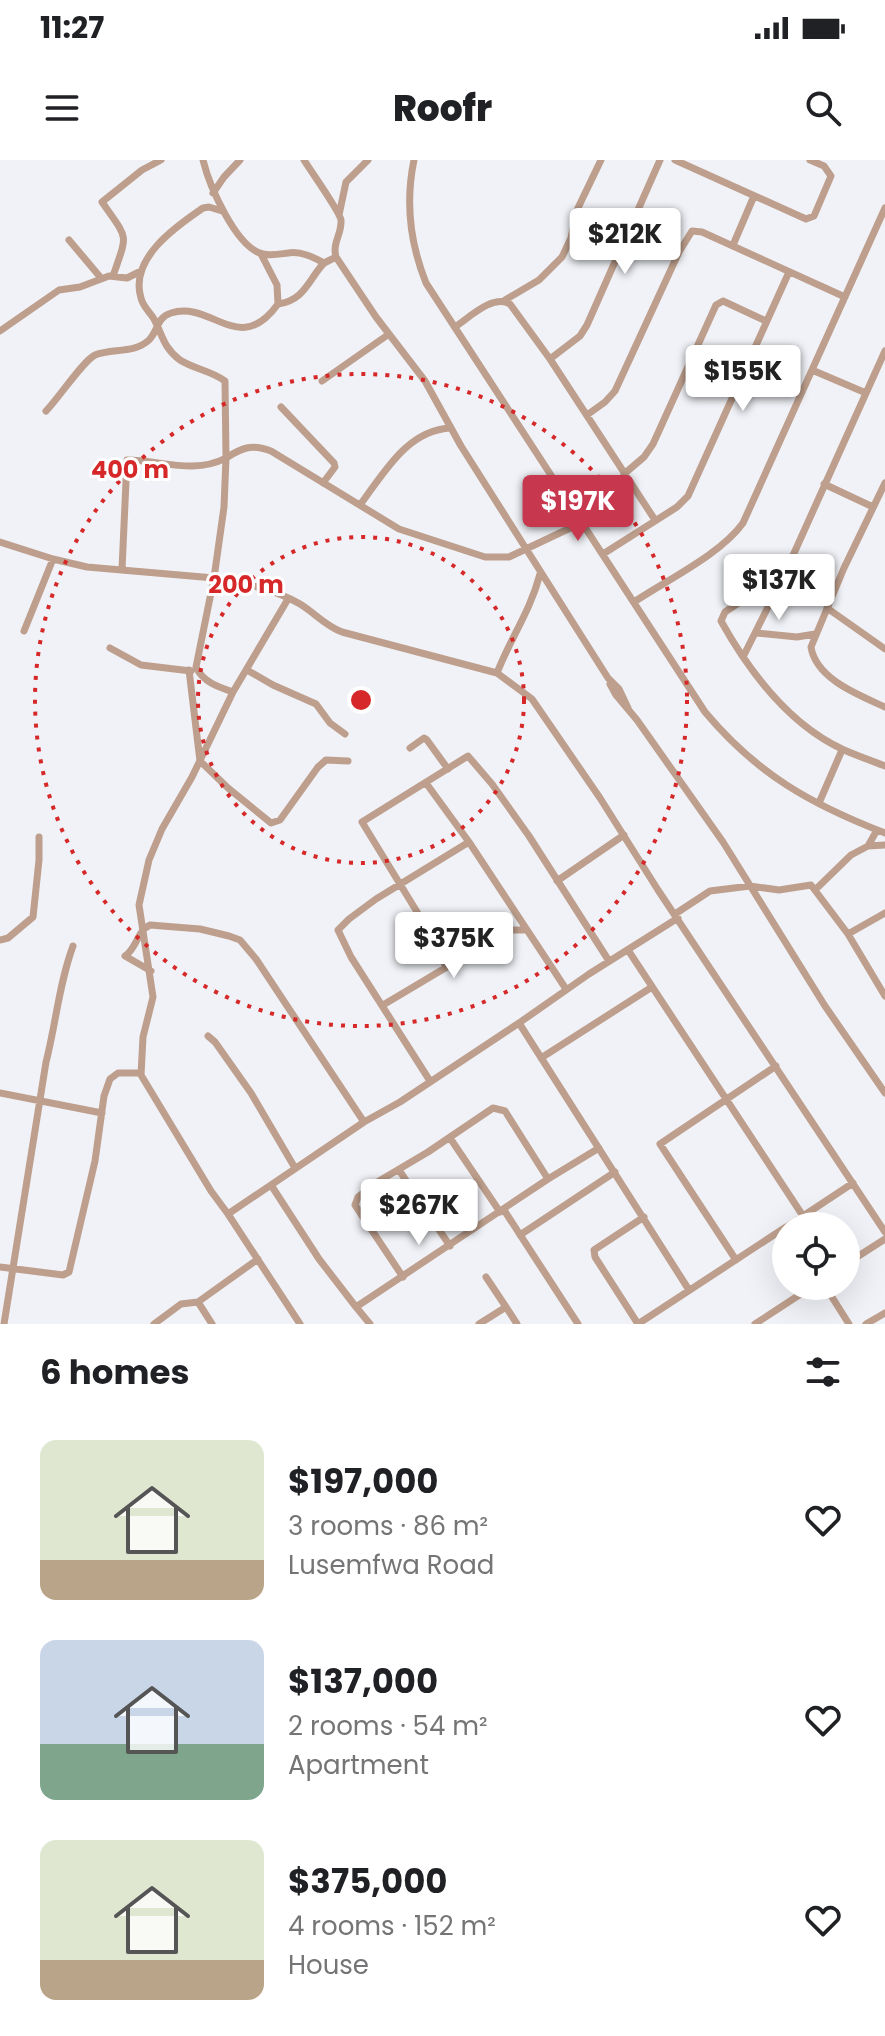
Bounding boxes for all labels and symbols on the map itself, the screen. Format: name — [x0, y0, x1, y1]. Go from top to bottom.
pin: $212K — [569, 208, 681, 276]
pin: $155K — [687, 345, 799, 413]
text: 400 m — [91, 453, 169, 486]
pin: $197K — [522, 475, 634, 543]
pin: $137K — [723, 554, 835, 622]
text: 200 m — [208, 568, 284, 601]
centre of rings — [347, 686, 375, 714]
pin: $375K — [398, 912, 510, 980]
pin: $267K — [363, 1179, 475, 1247]

